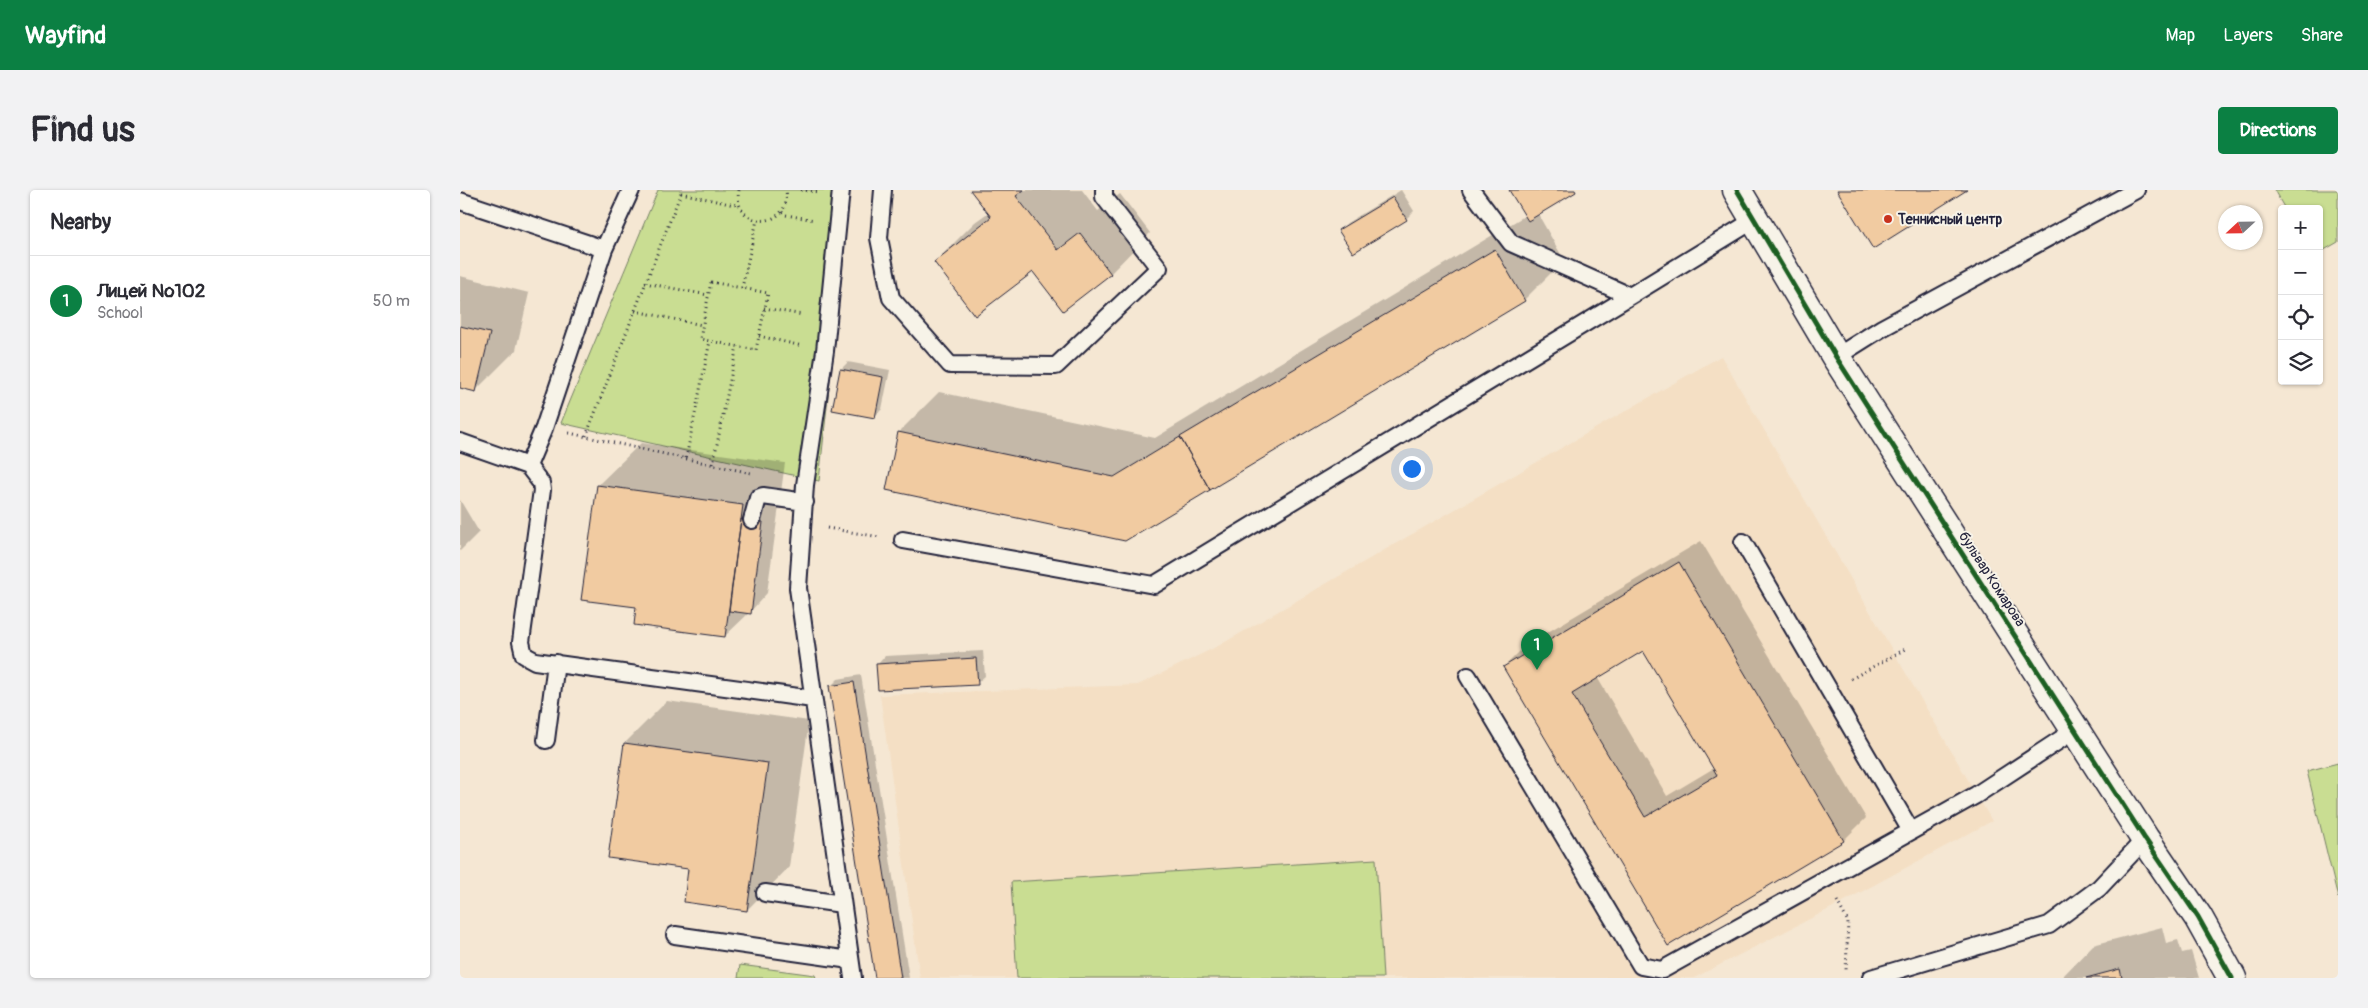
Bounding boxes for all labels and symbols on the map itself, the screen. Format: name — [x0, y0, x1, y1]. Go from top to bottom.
north arrow — [2218, 205, 2263, 250]
place label: Теннисный центр — [1897, 211, 2002, 228]
marker: Теннисный центр — [1882, 213, 1894, 225]
your location — [1399, 456, 1425, 482]
street label: бульвар Комарова — [1955, 528, 2029, 630]
pin: 1 — [1521, 629, 1553, 670]

